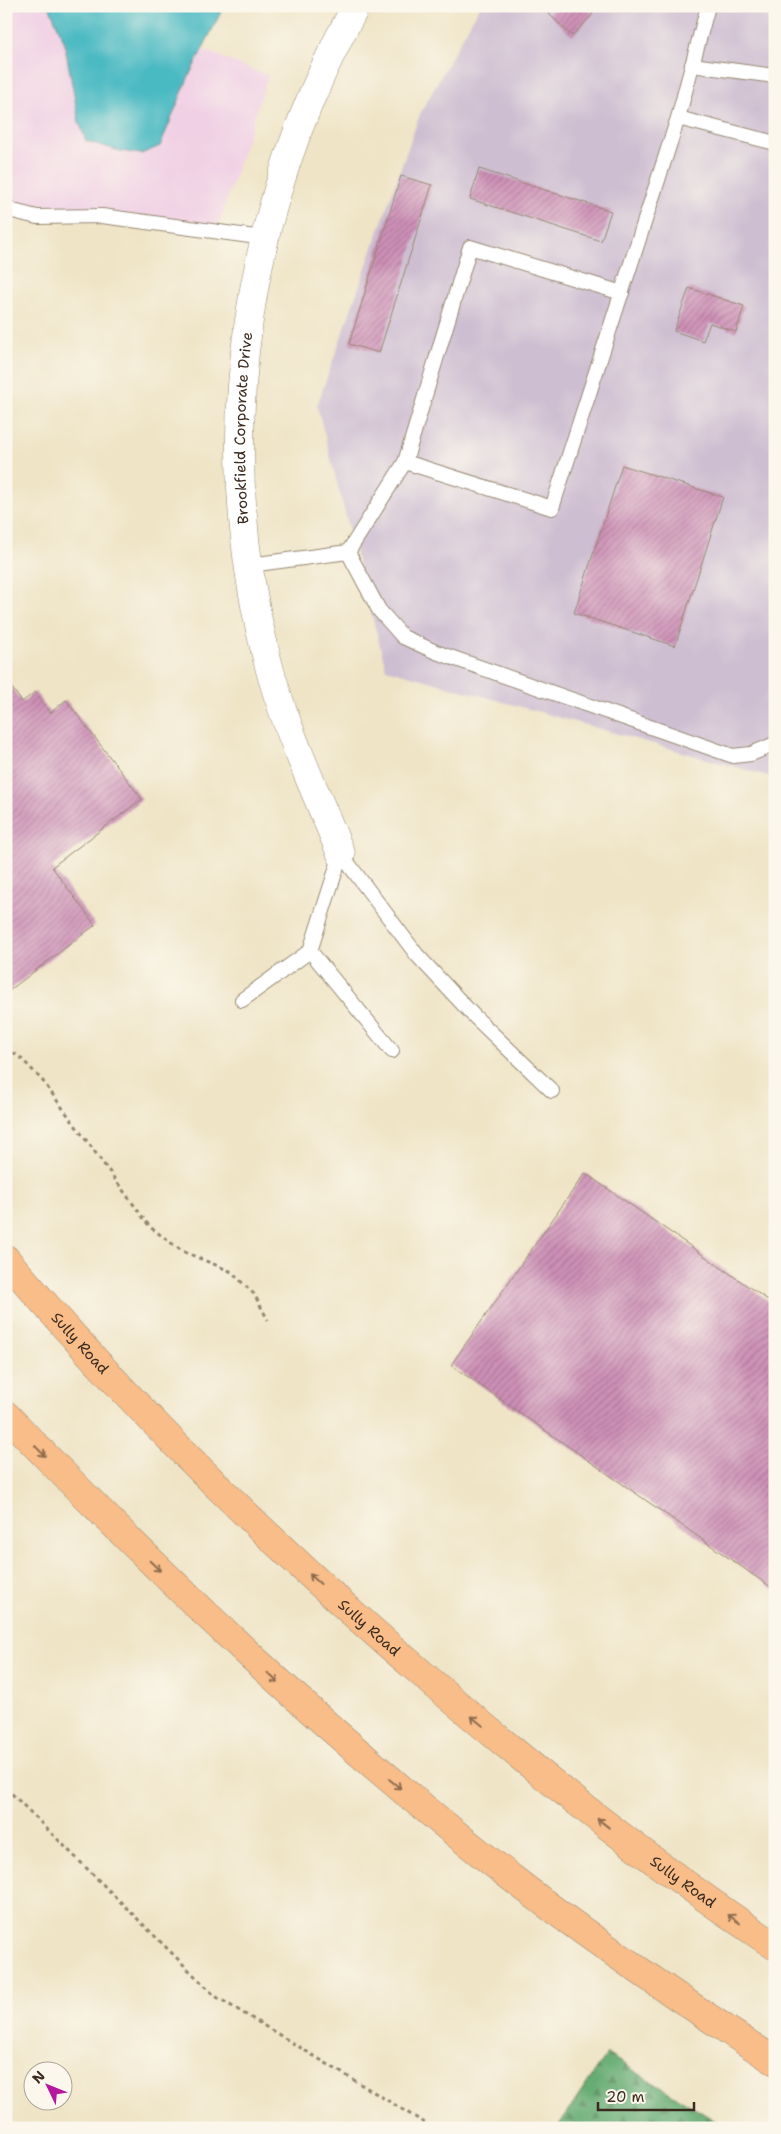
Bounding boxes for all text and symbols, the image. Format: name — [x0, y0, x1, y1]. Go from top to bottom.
street label: Brookfield Corporate Drive — [230, 331, 257, 525]
street label: Sully Road — [47, 1308, 113, 1379]
one-way arrow — [34, 1444, 46, 1457]
one-way arrow — [148, 1560, 161, 1572]
one-way arrow — [309, 1574, 322, 1585]
street label: Sully Road — [334, 1595, 405, 1661]
one-way arrow — [266, 1672, 279, 1684]
one-way arrow — [471, 1716, 484, 1727]
one-way arrow — [389, 1778, 402, 1790]
one-way arrow — [597, 1818, 610, 1829]
street label: Sully Road — [646, 1851, 720, 1913]
one-way arrow — [727, 1914, 741, 1924]
north arrow — [22, 2062, 72, 2112]
text: N — [28, 2067, 49, 2087]
scale bar — [598, 2079, 695, 2111]
text: 20 m — [606, 2087, 645, 2107]

